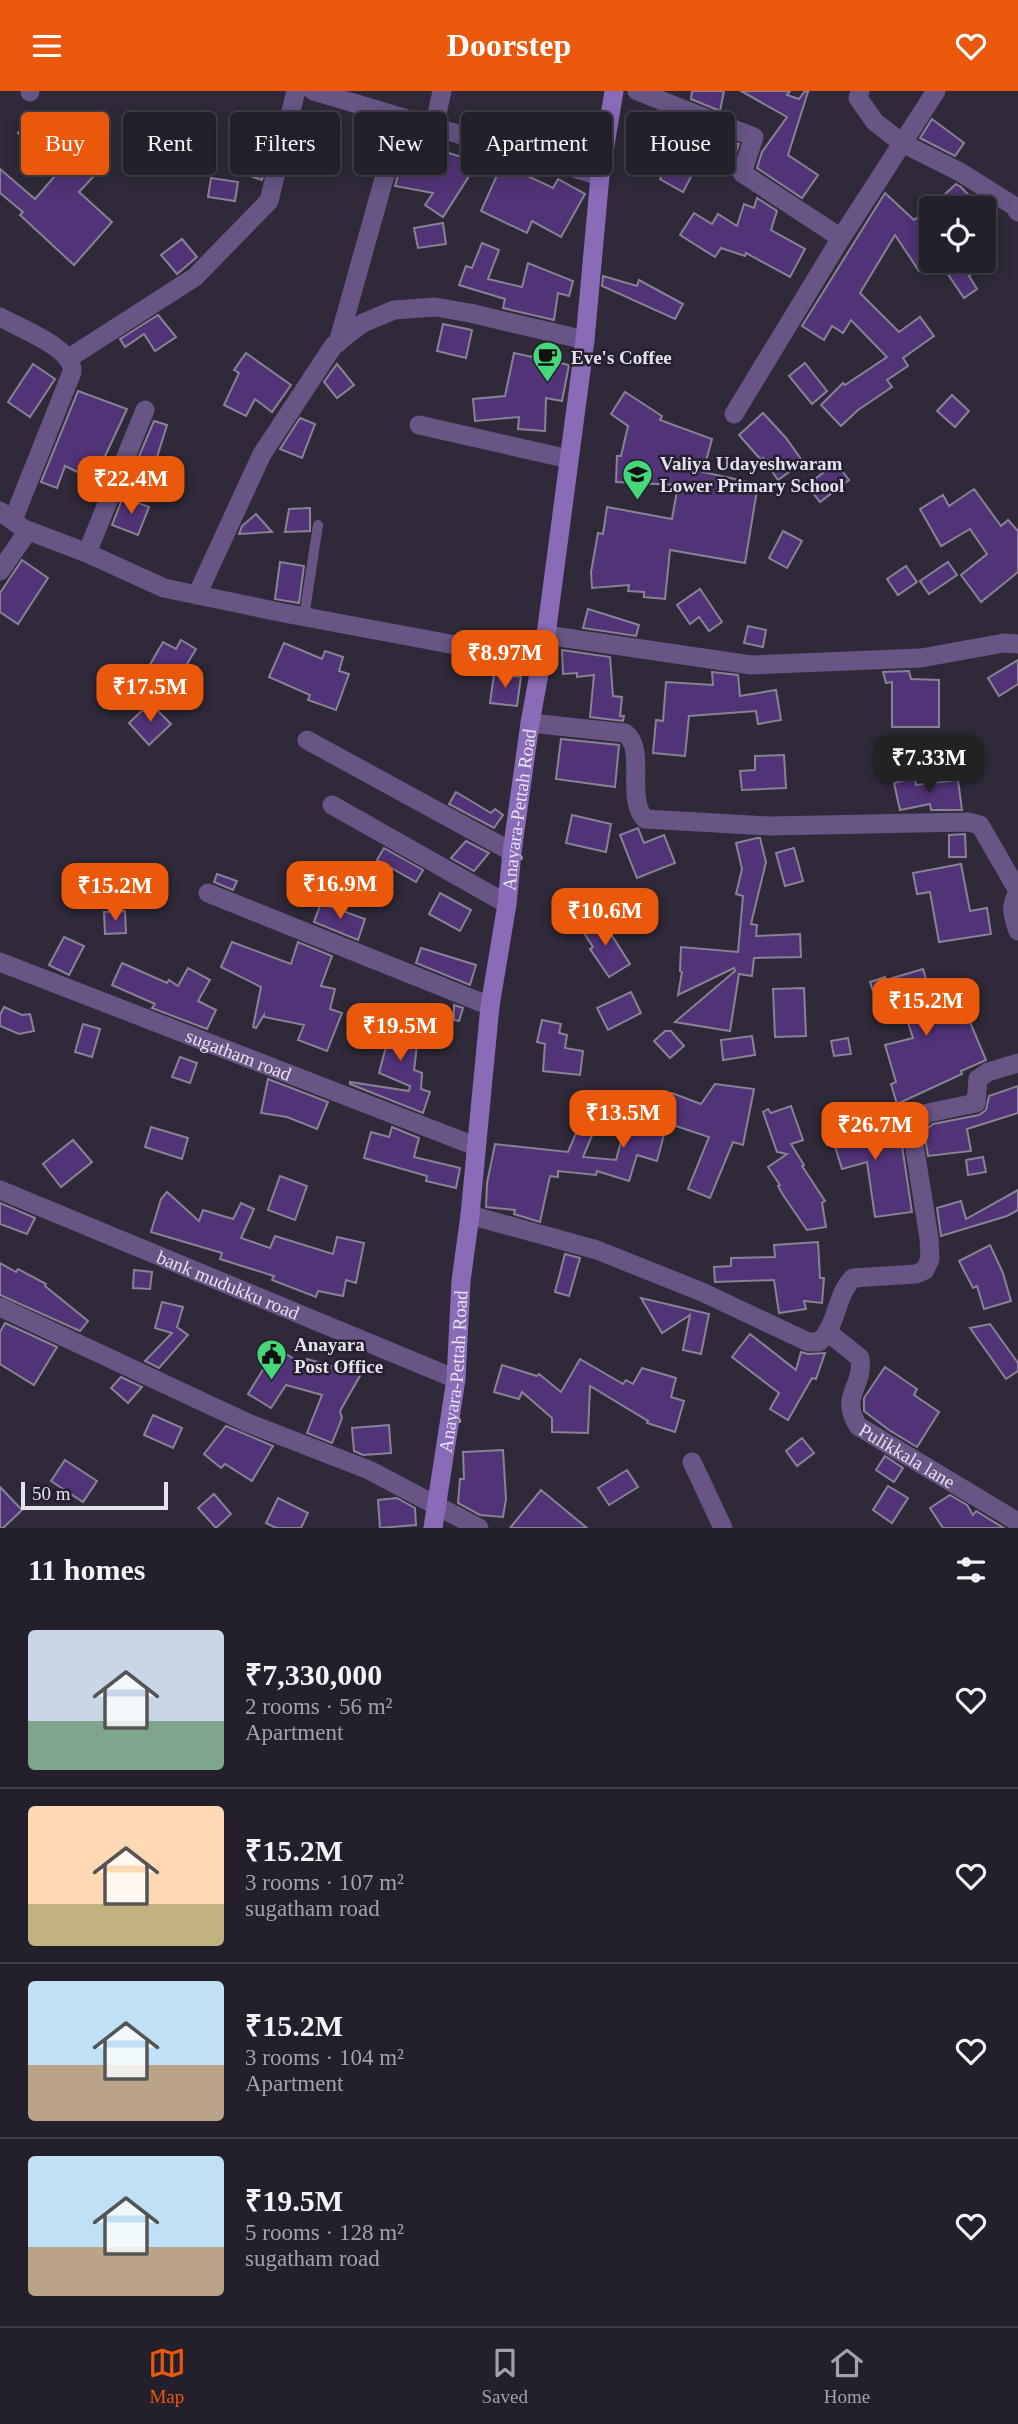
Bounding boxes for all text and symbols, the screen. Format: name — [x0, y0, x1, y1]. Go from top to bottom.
icon: menu — [28, 27, 66, 65]
text: Doorstep — [447, 27, 571, 63]
icon: heart — [952, 27, 990, 65]
chip: Buy — [21, 112, 109, 175]
chip: Rent — [123, 112, 216, 175]
chip: Filters — [230, 112, 340, 175]
chip: New — [354, 112, 447, 175]
chip: Apartment — [461, 112, 612, 175]
chip: House — [626, 112, 735, 175]
map controls — [919, 196, 996, 273]
button: locate — [919, 196, 996, 273]
cafe icon: Eve's Coffee — [531, 340, 565, 384]
place label: Eve's Coffee — [571, 347, 672, 368]
place label: Valiya Udayeshwaram Lower Primary School — [660, 453, 844, 496]
pin: ₹22.4M — [74, 457, 188, 516]
school or university icon: Valiya Udayeshwaram Lower Primary School — [620, 457, 654, 501]
text: ₹22.4M — [93, 466, 169, 491]
pin: ₹8.97M — [448, 631, 562, 690]
text: ₹8.97M — [467, 640, 543, 665]
pin: ₹17.5M — [93, 665, 207, 724]
text: ₹17.5M — [112, 674, 188, 699]
street label: Anayara-Pettah Road — [498, 727, 540, 892]
pin: ₹7.33M — [872, 735, 986, 795]
text: ₹7.33M — [891, 745, 967, 770]
pin: ₹16.9M — [283, 861, 397, 921]
pin: ₹15.2M — [58, 863, 172, 923]
text: ₹16.9M — [302, 871, 378, 896]
text: ₹15.2M — [77, 873, 153, 898]
pin: ₹10.6M — [548, 889, 662, 948]
text: ₹10.6M — [567, 898, 643, 923]
pin: ₹15.2M — [869, 979, 983, 1038]
text: ₹15.2M — [888, 988, 964, 1013]
pin: ₹19.5M — [343, 1003, 457, 1063]
text: ₹19.5M — [362, 1013, 438, 1038]
street label: sugatham road — [183, 1025, 295, 1085]
pin: ₹13.5M — [566, 1091, 680, 1150]
text: ₹13.5M — [585, 1100, 661, 1125]
pin: ₹26.7M — [818, 1103, 932, 1162]
text: ₹26.7M — [837, 1112, 913, 1137]
street label: bank mudukku road — [154, 1246, 303, 1324]
street label: Anayara-Pettah Road — [435, 1289, 472, 1454]
place label: Anayara Post Office — [294, 1334, 383, 1377]
public building icon: Anayara Post Office — [254, 1338, 288, 1382]
street label: Pulikkala lane — [855, 1419, 959, 1493]
scale bar — [21, 1479, 168, 1511]
text: 50 m — [32, 1483, 71, 1504]
icon: filters — [952, 1551, 990, 1589]
text: 11 homes — [28, 1553, 146, 1586]
icon: home — [84, 1658, 168, 1742]
text: ₹7,330,000 — [245, 1658, 382, 1691]
icon: heart — [952, 1681, 990, 1719]
text: 2 rooms · 56 m² — [245, 1694, 392, 1719]
text: Apartment — [245, 1720, 343, 1745]
icon: home — [84, 1834, 168, 1918]
text: ₹15.2M — [245, 1834, 343, 1867]
icon: heart — [952, 1857, 990, 1895]
text: 3 rooms · 107 m² — [245, 1870, 404, 1895]
text: sugatham road — [245, 1896, 380, 1921]
icon: home — [84, 2009, 168, 2093]
text: ₹15.2M — [245, 2009, 343, 2042]
icon: heart — [952, 2032, 990, 2070]
text: 3 rooms · 104 m² — [245, 2045, 404, 2070]
text: Apartment — [245, 2071, 343, 2096]
icon: home — [84, 2184, 168, 2268]
text: ₹19.5M — [245, 2184, 343, 2217]
icon: heart — [952, 2207, 990, 2245]
text: 5 rooms · 128 m² — [245, 2220, 404, 2245]
text: sugatham road — [245, 2246, 380, 2271]
tab: Map — [148, 2344, 186, 2408]
tab: Saved — [482, 2344, 528, 2408]
tab: Home — [824, 2344, 870, 2408]

